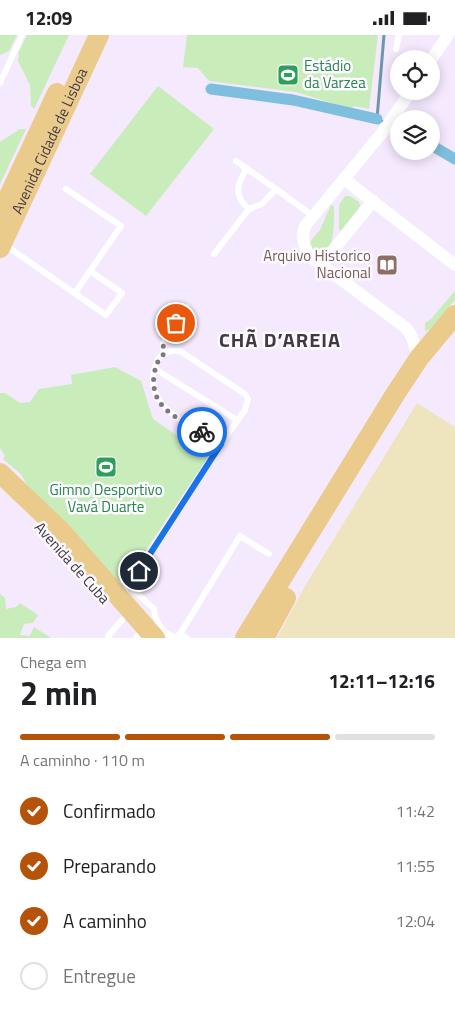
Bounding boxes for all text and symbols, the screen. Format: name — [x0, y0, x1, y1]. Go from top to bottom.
text: 12:09 — [25, 3, 72, 32]
map controls — [390, 50, 440, 160]
button: locate — [390, 50, 440, 100]
place label: Estádio da Varzea — [304, 54, 366, 94]
street label: Avenida Cidade de Lisboa — [5, 63, 93, 218]
sports icon: Estádio da Varzea — [276, 63, 300, 87]
button: layers — [390, 110, 440, 160]
place label: Arquivo Historico Nacional — [263, 244, 371, 284]
library icon: Arquivo Historico Nacional — [375, 253, 399, 277]
pin — [155, 302, 197, 344]
icon: bag — [162, 309, 190, 337]
district label: CHÃ D’AREIA — [219, 324, 341, 355]
courier — [177, 407, 227, 457]
icon: bike — [188, 418, 216, 446]
sports icon: Gimno Desportivo Vavá Duarte — [94, 455, 118, 479]
place label: Gimno Desportivo Vavá Duarte — [49, 478, 163, 518]
street label: Avenida de Cuba — [29, 516, 116, 609]
pin — [118, 550, 160, 592]
icon: home — [125, 557, 153, 585]
text: Chega em — [20, 650, 87, 674]
text: 12:11–12:16 — [328, 666, 435, 695]
text: 2 min — [20, 669, 98, 717]
text: A caminho · 110 m — [20, 748, 145, 772]
text: Confirmado — [63, 796, 156, 825]
icon: check — [20, 797, 48, 825]
text: 11:42 — [396, 799, 435, 823]
text: Preparando — [63, 851, 156, 880]
icon: check — [20, 852, 48, 880]
text: 11:55 — [396, 854, 435, 878]
text: A caminho — [63, 906, 147, 935]
icon: check — [20, 907, 48, 935]
text: 12:04 — [396, 909, 435, 933]
text: Entregue — [63, 961, 136, 990]

